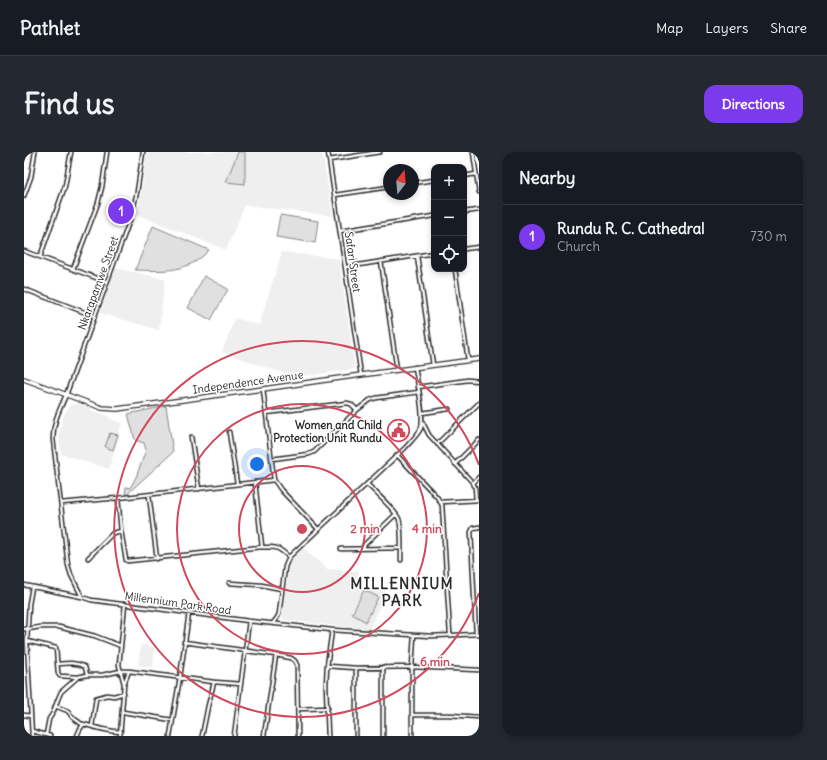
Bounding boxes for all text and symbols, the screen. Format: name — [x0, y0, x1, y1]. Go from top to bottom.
text: Pathlet — [20, 16, 80, 40]
text: Map — [656, 19, 683, 37]
text: Layers — [705, 19, 748, 37]
text: Share — [770, 19, 807, 37]
button: Directions — [704, 85, 803, 123]
text: Find us — [24, 86, 115, 122]
north arrow — [383, 164, 419, 200]
map controls — [431, 164, 467, 272]
button: + — [431, 164, 467, 200]
text: Nearby — [519, 167, 575, 189]
pin: 1 — [108, 196, 134, 226]
button: − — [431, 200, 467, 236]
text: Rundu R. C. Cathedral — [557, 219, 705, 238]
text: 1 — [529, 228, 535, 245]
text: 730 m — [750, 228, 787, 245]
street label: Safari Street — [342, 231, 364, 293]
street label: Nkarapamwe Street — [75, 234, 122, 332]
button: locate — [431, 236, 467, 272]
text: Church — [557, 238, 600, 255]
street label: Independence Avenue — [192, 367, 304, 397]
place label: Women and Child Protection Unit Rundu — [273, 418, 383, 445]
public building icon: Women and Child Protection Unit Rundu — [385, 418, 411, 444]
your location — [247, 454, 267, 474]
text: 2 min — [350, 521, 380, 536]
text: 4 min — [412, 521, 442, 536]
centre of rings — [295, 522, 309, 536]
district label: MILLENNIUM PARK — [350, 574, 454, 610]
street label: Millennium Park Road — [124, 589, 233, 617]
text: 6 min — [420, 654, 450, 669]

